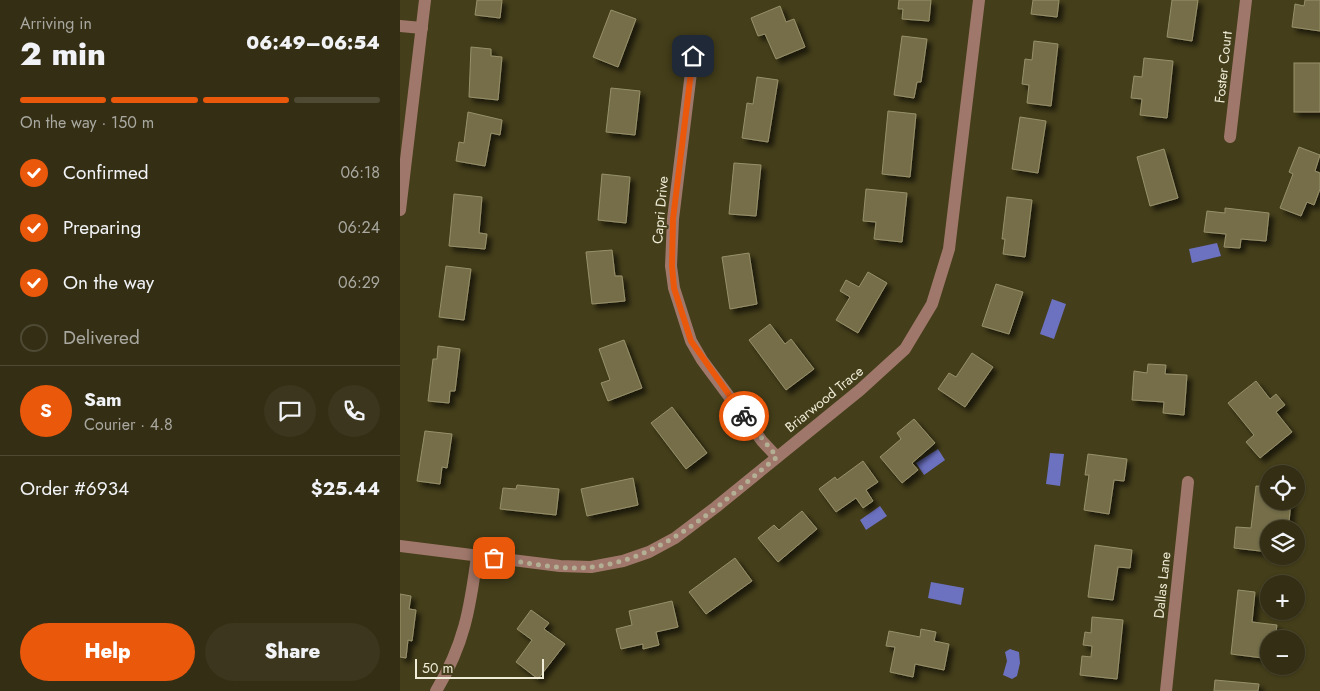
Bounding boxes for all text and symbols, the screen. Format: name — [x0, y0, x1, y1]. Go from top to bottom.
text: Arriving in — [20, 12, 92, 35]
text: 06:49–06:54 — [246, 29, 380, 56]
street label: Foster Court — [1209, 29, 1237, 104]
text: 2 min — [20, 31, 106, 77]
pin — [672, 35, 714, 77]
icon: home — [679, 42, 707, 70]
text: On the way · 150 m — [20, 111, 154, 134]
icon: check — [20, 159, 48, 187]
text: Confirmed — [63, 159, 149, 186]
text: 06:18 — [340, 161, 380, 184]
street label: Capri Drive — [647, 175, 673, 245]
icon: check — [20, 214, 48, 242]
text: Preparing — [63, 214, 141, 241]
text: 06:24 — [338, 216, 380, 239]
icon: check — [20, 269, 48, 297]
text: On the way — [63, 269, 154, 296]
text: 06:29 — [338, 271, 380, 294]
text: Delivered — [63, 324, 140, 351]
street label: Briarwood Trace — [780, 361, 868, 437]
button: chat — [264, 385, 316, 437]
button: phone — [328, 385, 380, 437]
text: Sam — [84, 386, 122, 413]
courier — [719, 391, 769, 441]
text: S — [40, 397, 52, 424]
icon: bike — [730, 402, 758, 430]
text: Courier · 4.8 — [84, 413, 173, 436]
map controls — [1260, 465, 1305, 675]
button: locate — [1260, 465, 1305, 510]
text: Order #6934 — [20, 475, 129, 502]
text: $25.44 — [311, 475, 380, 502]
button: layers — [1260, 520, 1305, 565]
pin — [473, 537, 515, 579]
icon: bag — [480, 544, 508, 572]
street label: Dallas Lane — [1149, 551, 1175, 619]
button: + — [1260, 575, 1305, 620]
button: Help — [20, 623, 195, 681]
button: Share — [205, 623, 380, 681]
button: − — [1260, 630, 1305, 675]
scale bar — [415, 656, 544, 679]
text: 50 m — [422, 658, 453, 678]

